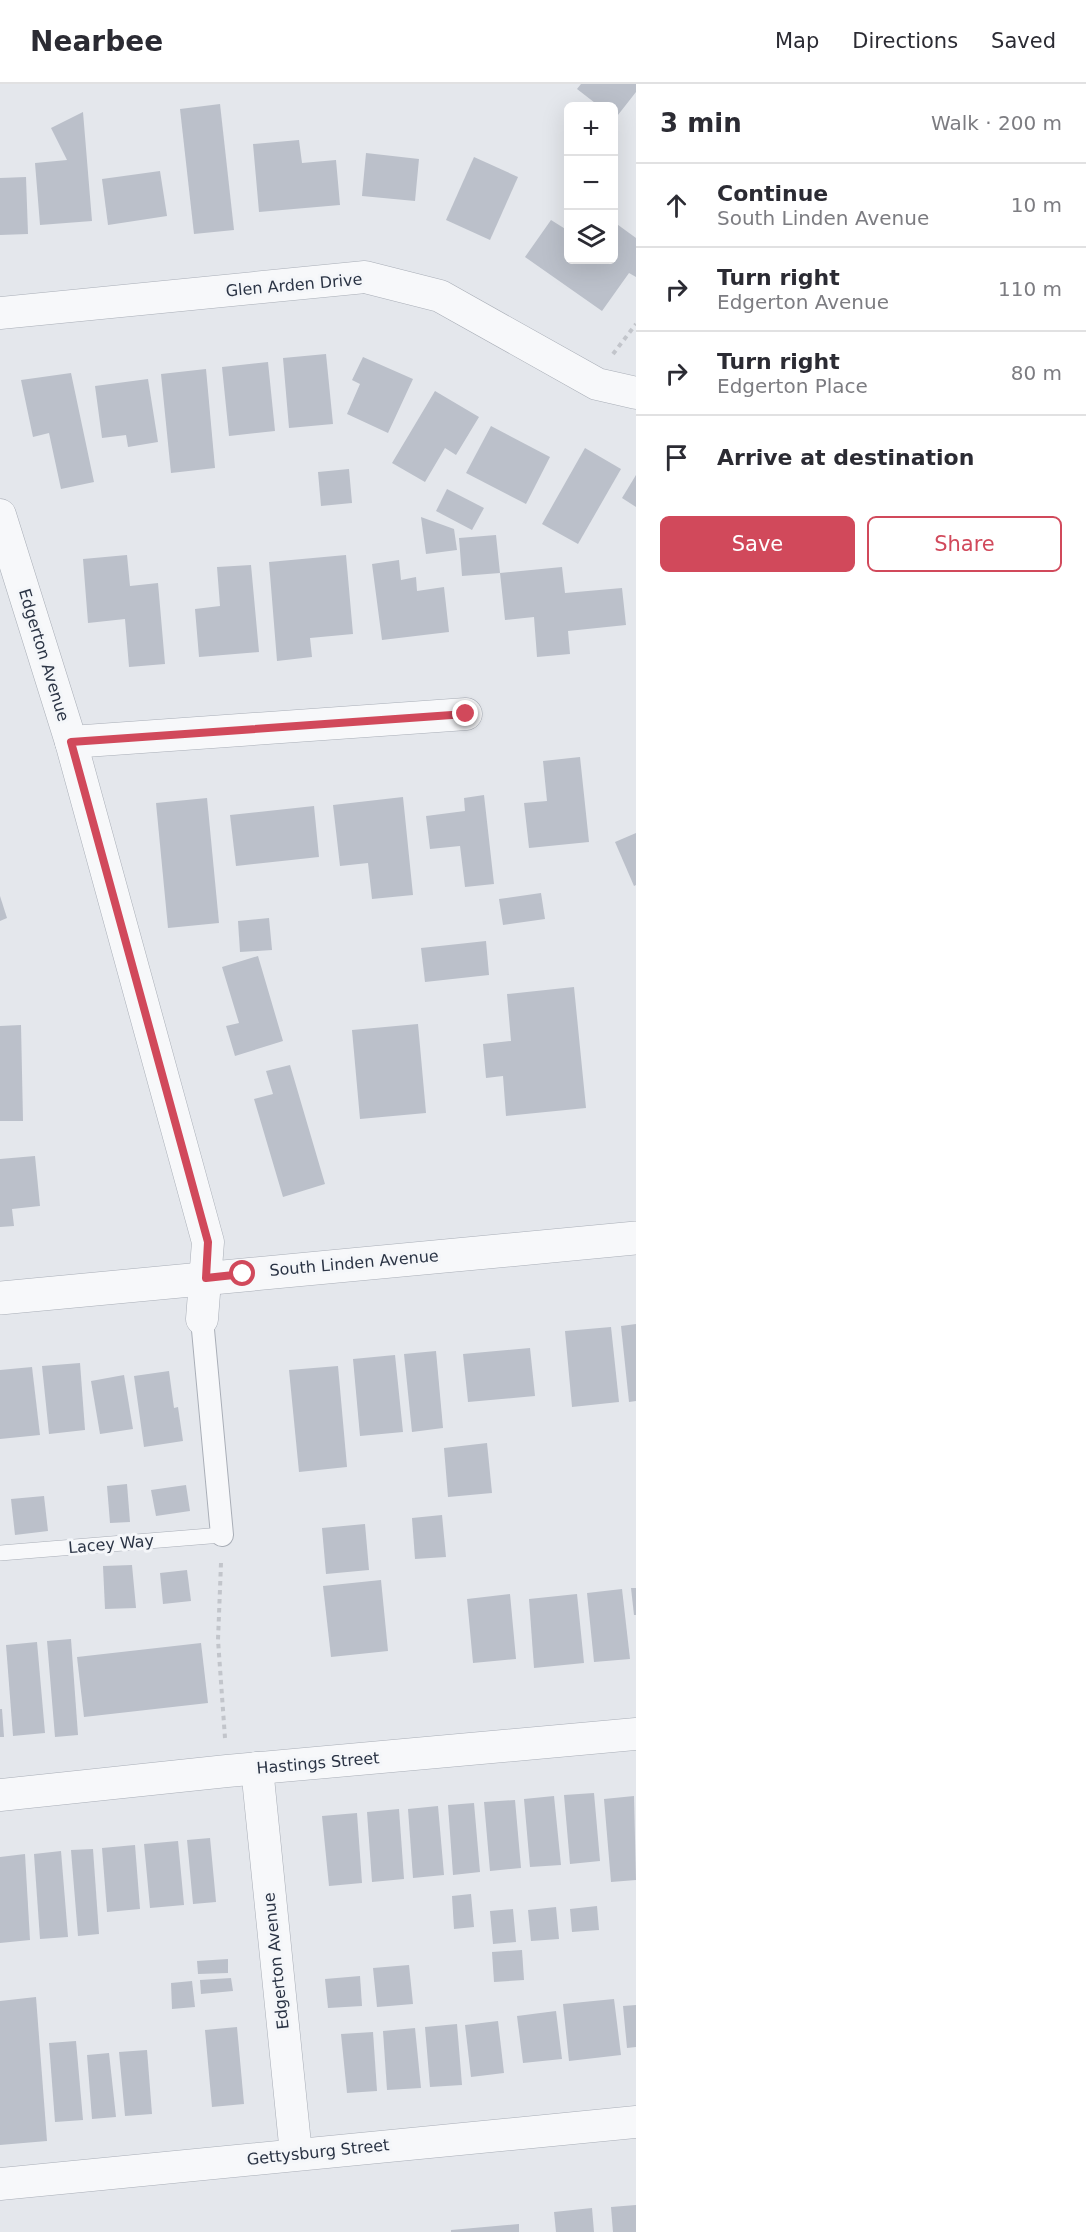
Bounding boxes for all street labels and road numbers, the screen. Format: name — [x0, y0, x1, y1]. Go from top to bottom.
street label: Glen Arden Drive — [225, 270, 363, 300]
street label: Edgerton Avenue — [15, 586, 73, 724]
street label: South Linden Avenue — [269, 1246, 439, 1280]
street label: Lacey Way — [67, 1531, 155, 1557]
street label: Hastings Street — [256, 1748, 380, 1778]
street label: Edgerton Avenue — [259, 1892, 293, 2030]
street label: Gettysburg Street — [246, 2135, 390, 2169]

